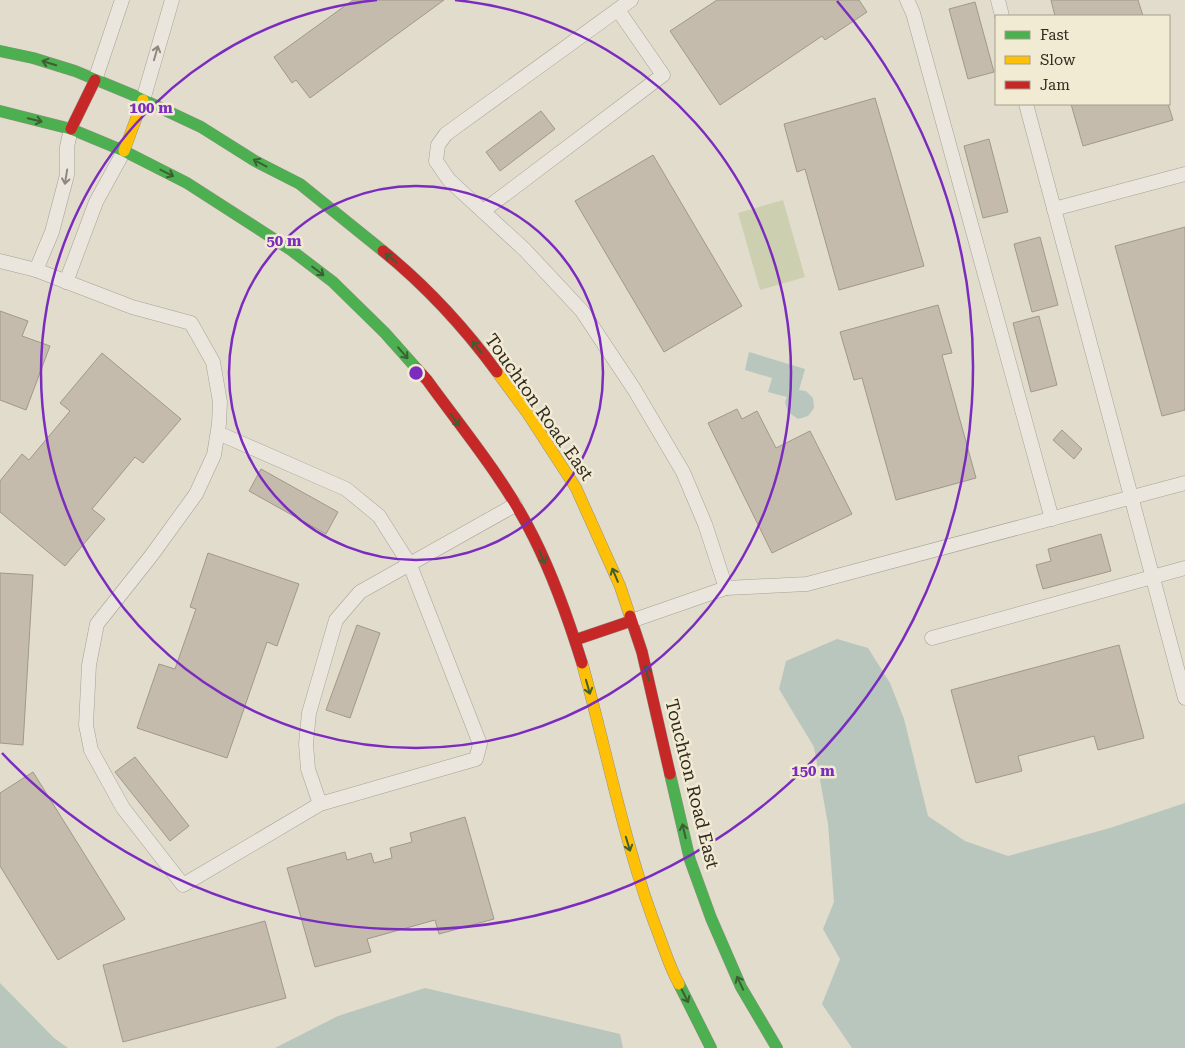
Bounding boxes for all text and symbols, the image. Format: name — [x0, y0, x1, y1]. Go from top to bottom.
legend — [995, 15, 1170, 105]
text: Fast — [1040, 26, 1070, 44]
one-way arrow — [152, 46, 162, 62]
text: Slow — [1040, 51, 1076, 69]
one-way arrow — [41, 58, 57, 68]
text: Jam — [1040, 76, 1070, 94]
text: 100 m — [129, 99, 173, 117]
one-way arrow — [27, 116, 43, 125]
one-way arrow — [253, 158, 268, 167]
one-way arrow — [60, 168, 70, 184]
one-way arrow — [159, 169, 174, 178]
text: 50 m — [266, 232, 302, 250]
one-way arrow — [385, 252, 398, 263]
one-way arrow — [311, 265, 324, 276]
street label: Touchton Road East — [481, 329, 598, 484]
one-way arrow — [472, 341, 483, 354]
one-way arrow — [397, 347, 409, 360]
centre of rings — [407, 364, 425, 382]
one-way arrow — [450, 413, 460, 427]
one-way arrow — [537, 549, 547, 564]
one-way arrow — [609, 568, 619, 583]
one-way arrow — [642, 665, 651, 681]
one-way arrow — [584, 678, 594, 694]
street label: Touchton Road East — [661, 697, 724, 871]
text: 150 m — [791, 762, 835, 780]
one-way arrow — [679, 824, 688, 840]
one-way arrow — [624, 836, 634, 852]
one-way arrow — [735, 976, 744, 991]
one-way arrow — [680, 988, 690, 1003]

